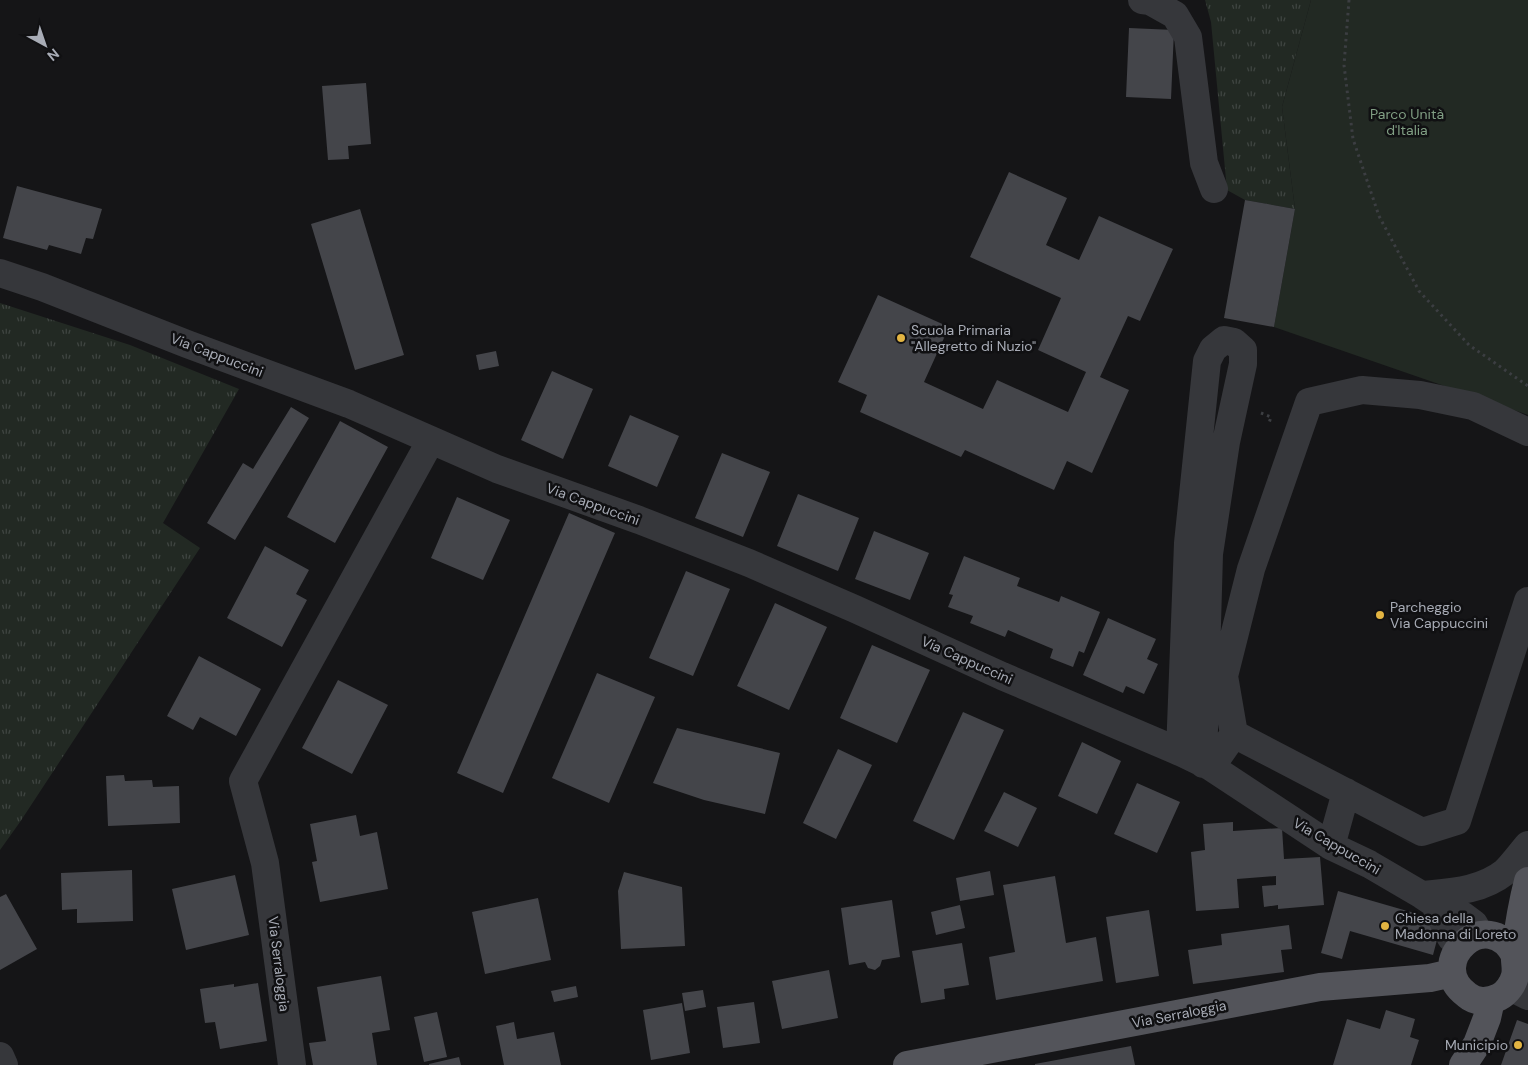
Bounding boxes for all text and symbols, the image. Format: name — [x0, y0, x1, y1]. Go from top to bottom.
north arrow — [20, 20, 70, 70]
text: N — [44, 45, 63, 65]
park label: Parco Unità d'Italia — [1370, 105, 1444, 139]
place label: Scuola Primaria "Allegretto di Nuzio" — [911, 321, 1036, 355]
street label: Via Cappuccini — [168, 329, 266, 381]
marker: Scuola Primaria "Allegretto di Nuzio" — [895, 332, 907, 344]
street label: Via Cappuccini — [544, 479, 642, 529]
place label: Parcheggio Via Cappuccini — [1390, 598, 1488, 632]
marker: Parcheggio Via Cappuccini — [1374, 609, 1386, 621]
street label: Via Cappuccini — [919, 632, 1015, 688]
street label: Via Cappuccini — [1290, 814, 1384, 878]
place label: Chiesa della Madonna di Loreto — [1395, 909, 1516, 943]
street label: Via Serraloggia — [264, 915, 294, 1013]
marker: Chiesa della Madonna di Loreto — [1379, 920, 1391, 932]
street label: Via Serraloggia — [1130, 996, 1228, 1032]
place label: Municipio — [1445, 1036, 1508, 1054]
marker: Municipio — [1512, 1039, 1524, 1051]

